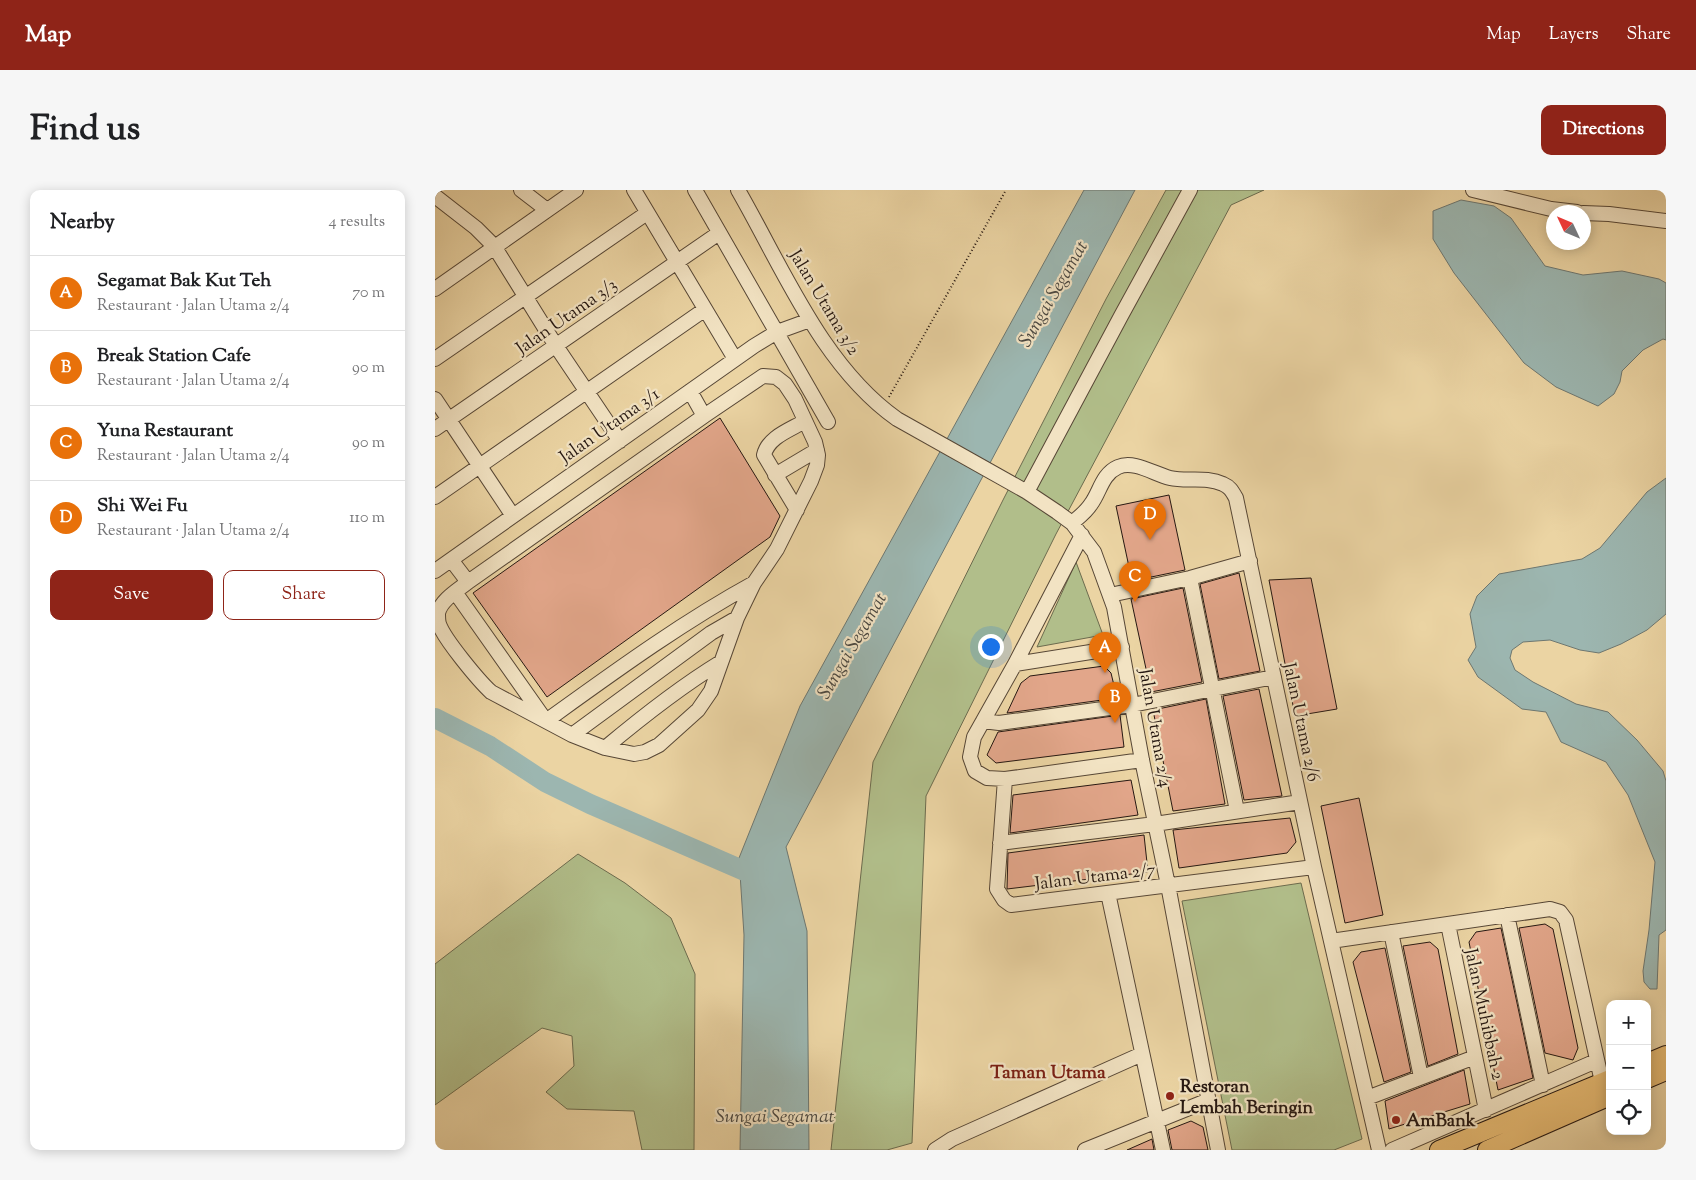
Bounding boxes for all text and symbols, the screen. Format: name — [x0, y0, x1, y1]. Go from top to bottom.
text: Map — [25, 18, 71, 52]
text: Map — [1486, 22, 1521, 48]
text: Layers — [1549, 22, 1599, 48]
text: Share — [1627, 22, 1671, 48]
text: Find us — [30, 105, 140, 156]
button: Directions — [1541, 105, 1666, 155]
north arrow — [1546, 205, 1591, 250]
text: Nearby — [50, 208, 115, 238]
text: 4 results — [329, 211, 385, 234]
water label: Sungai Segamat — [1013, 236, 1096, 353]
street label: Jalan Utama 3/2 — [781, 244, 865, 361]
text: Segamat Bak Kut Teh — [97, 268, 271, 295]
street label: Jalan Utama 3/3 — [510, 273, 623, 363]
text: A — [60, 282, 73, 305]
text: 70 m — [352, 282, 385, 305]
text: Restaurant · Jalan Utama 2/4 — [97, 295, 290, 318]
text: Break Station Cafe — [97, 343, 251, 370]
text: B — [61, 357, 71, 380]
text: 90 m — [352, 357, 385, 380]
text: Restaurant · Jalan Utama 2/4 — [97, 370, 290, 393]
street label: Jalan Utama 3/1 — [554, 382, 666, 471]
text: Yuna Restaurant — [97, 418, 233, 445]
text: C — [60, 432, 72, 455]
text: 90 m — [352, 432, 385, 455]
text: Restaurant · Jalan Utama 2/4 — [97, 445, 290, 468]
text: Shi Wei Fu — [97, 493, 188, 520]
pin: D — [1134, 499, 1166, 540]
text: D — [60, 507, 72, 530]
text: 110 m — [349, 507, 385, 530]
text: Restaurant · Jalan Utama 2/4 — [97, 520, 290, 543]
pin: C — [1119, 561, 1151, 602]
button: Save — [50, 570, 213, 620]
button: Share — [223, 570, 385, 620]
water label: Sungai Segamat — [812, 588, 895, 705]
pin: A — [1089, 632, 1121, 673]
your location — [978, 634, 1004, 660]
street label: Jalan Utama 2/6 — [1275, 660, 1325, 784]
street label: Jalan Utama 2/4 — [1131, 666, 1177, 790]
pin: B — [1099, 682, 1131, 723]
street label: Jalan Utama 2/7 — [1033, 858, 1157, 898]
street label: Jalan Muhibbah 2 — [1456, 945, 1510, 1083]
map controls — [1606, 1000, 1651, 1135]
button: + — [1606, 1000, 1651, 1045]
button: − — [1606, 1045, 1651, 1090]
district label: Taman Utama — [990, 1060, 1106, 1087]
place label: Restoran Lembah Beringin — [1180, 1075, 1313, 1122]
marker: Restoran Lembah Beringin — [1164, 1090, 1176, 1102]
button: locate — [1606, 1090, 1651, 1135]
water label: Sungai Segamat — [716, 1104, 835, 1131]
place label: AmBank — [1406, 1109, 1476, 1135]
marker: AmBank — [1390, 1114, 1402, 1126]

